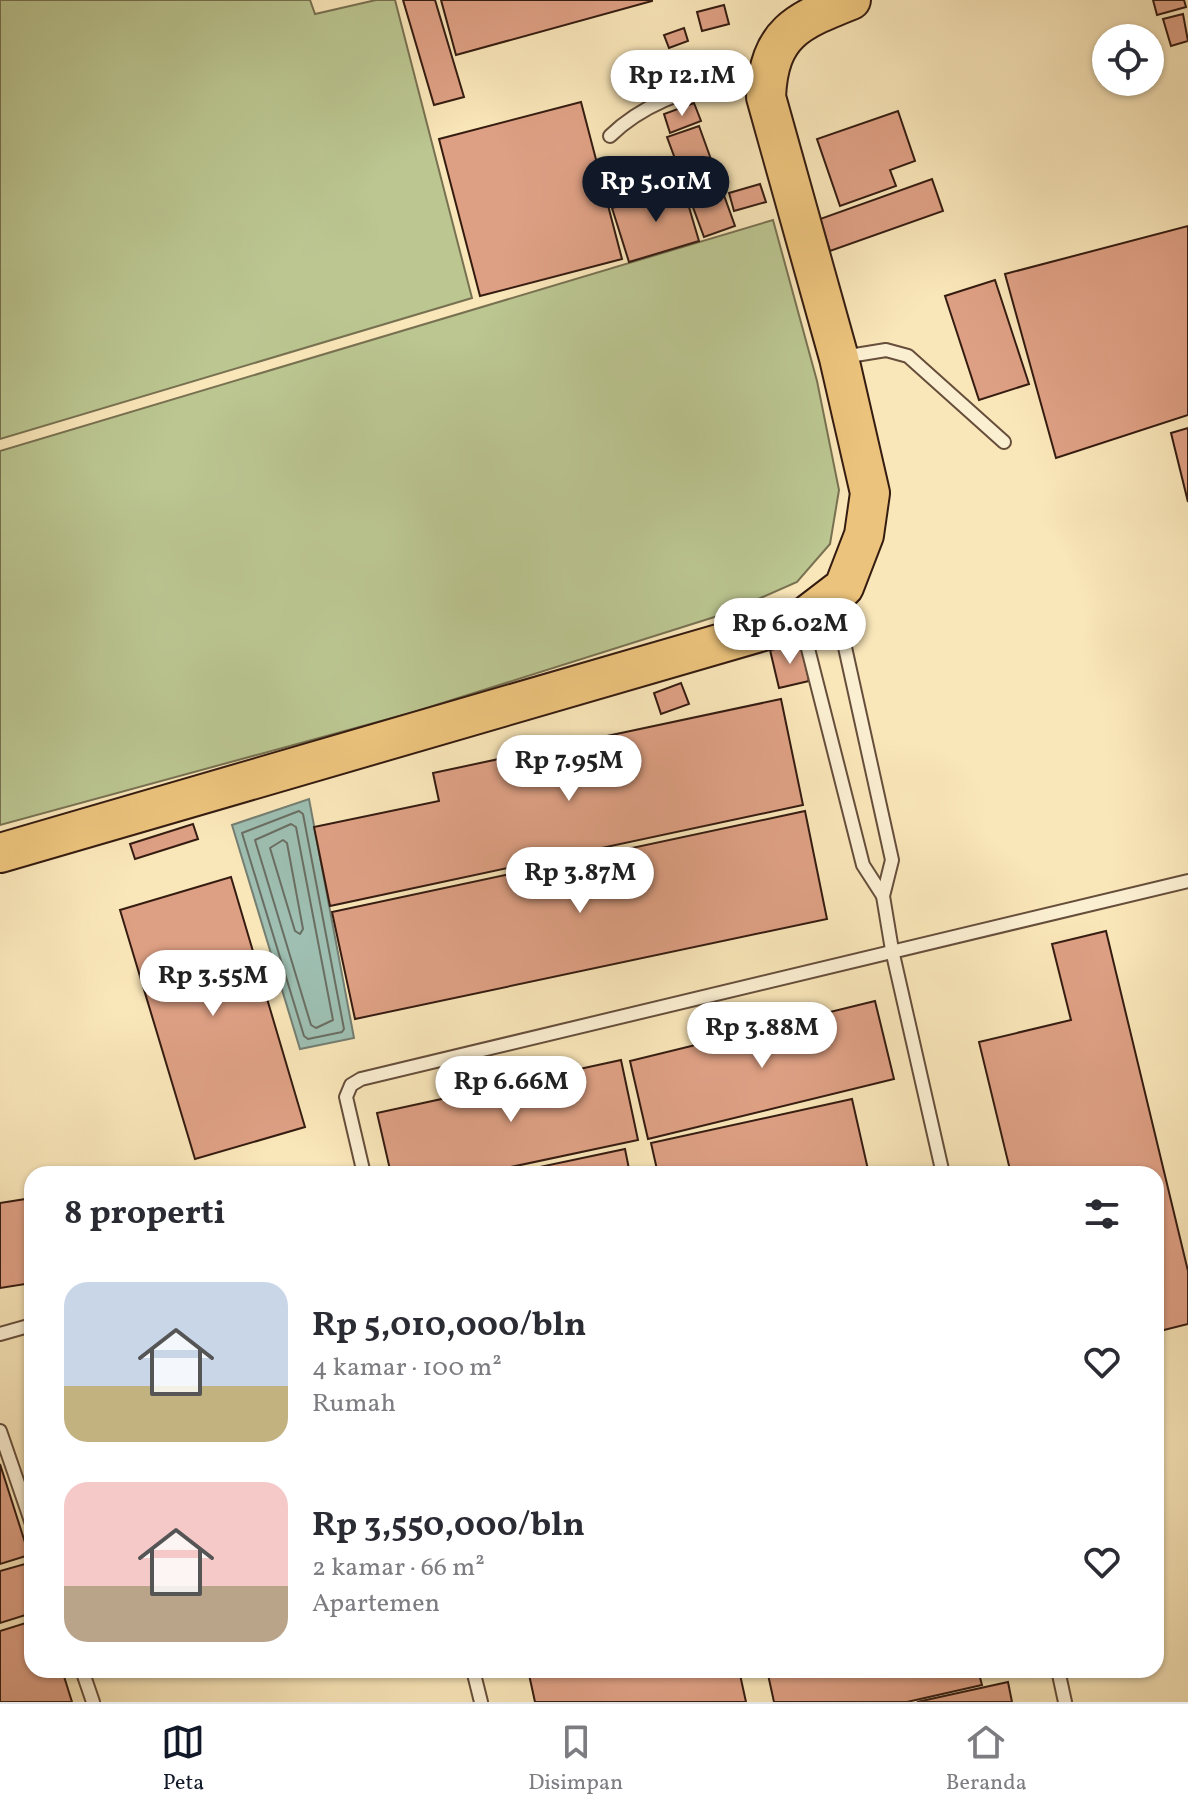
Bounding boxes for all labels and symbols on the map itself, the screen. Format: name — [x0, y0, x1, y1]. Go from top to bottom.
pin: Rp 12.1M — [599, 50, 765, 118]
pin: Rp 5.01M — [573, 156, 739, 224]
pin: Rp 6.02M — [707, 598, 873, 666]
pin: Rp 7.95M — [486, 735, 652, 803]
pin: Rp 3.87M — [497, 847, 663, 915]
pin: Rp 3.55M — [130, 950, 296, 1018]
pin: Rp 3.88M — [679, 1002, 845, 1070]
pin: Rp 6.66M — [428, 1056, 594, 1124]

